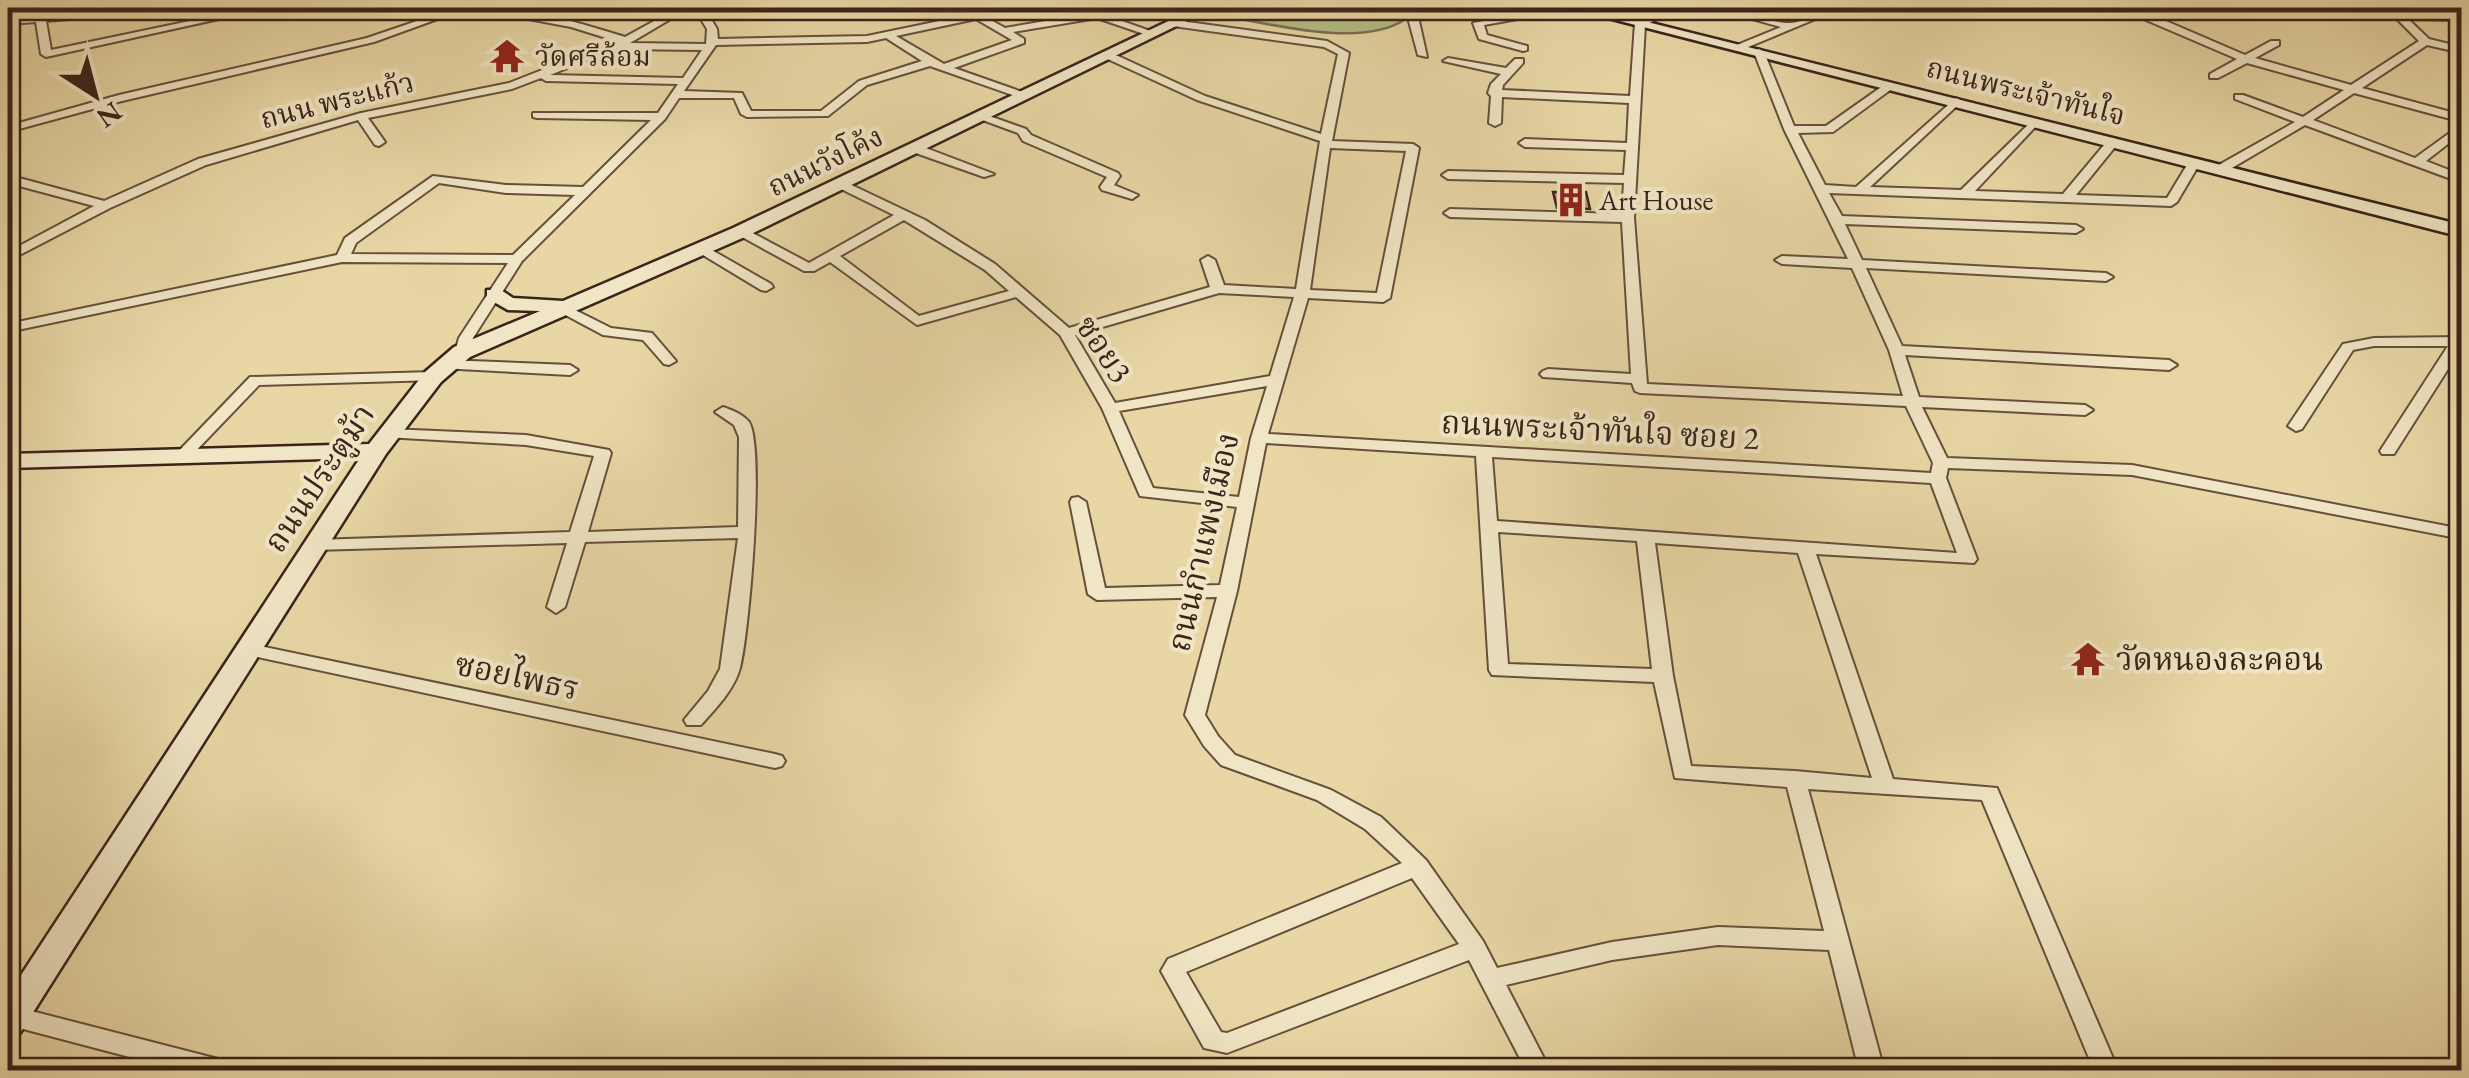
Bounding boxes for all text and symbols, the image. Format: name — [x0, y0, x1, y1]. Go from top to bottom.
temple icon: วัดศรีล้อม — [488, 37, 526, 75]
place label: วัดศรีล้อม — [535, 38, 651, 74]
north arrow — [45, 45, 145, 145]
street label: ถนนพระเจ้าทันใจ — [1923, 48, 2129, 133]
street label: ถนน พระแก้ว — [256, 64, 418, 136]
text: N — [90, 94, 129, 137]
street label: ถนนวังโค้ง — [761, 117, 888, 204]
building icon: Art House — [1552, 181, 1590, 219]
place label: Art House — [1598, 182, 1713, 218]
street label: ซอย3 — [1066, 307, 1142, 391]
street label: ถนนประตูม้า — [254, 396, 384, 560]
street label: ถนนพระเจ้าทันใจ ซอย 2 — [1440, 400, 1761, 459]
street label: ถนนกำแพงเมือง — [1157, 428, 1249, 656]
place label: วัดหนองละคอน — [2116, 638, 2323, 680]
temple icon: วัดหนองละคอน — [2069, 640, 2107, 678]
street label: ซอยไพธร — [451, 641, 583, 710]

